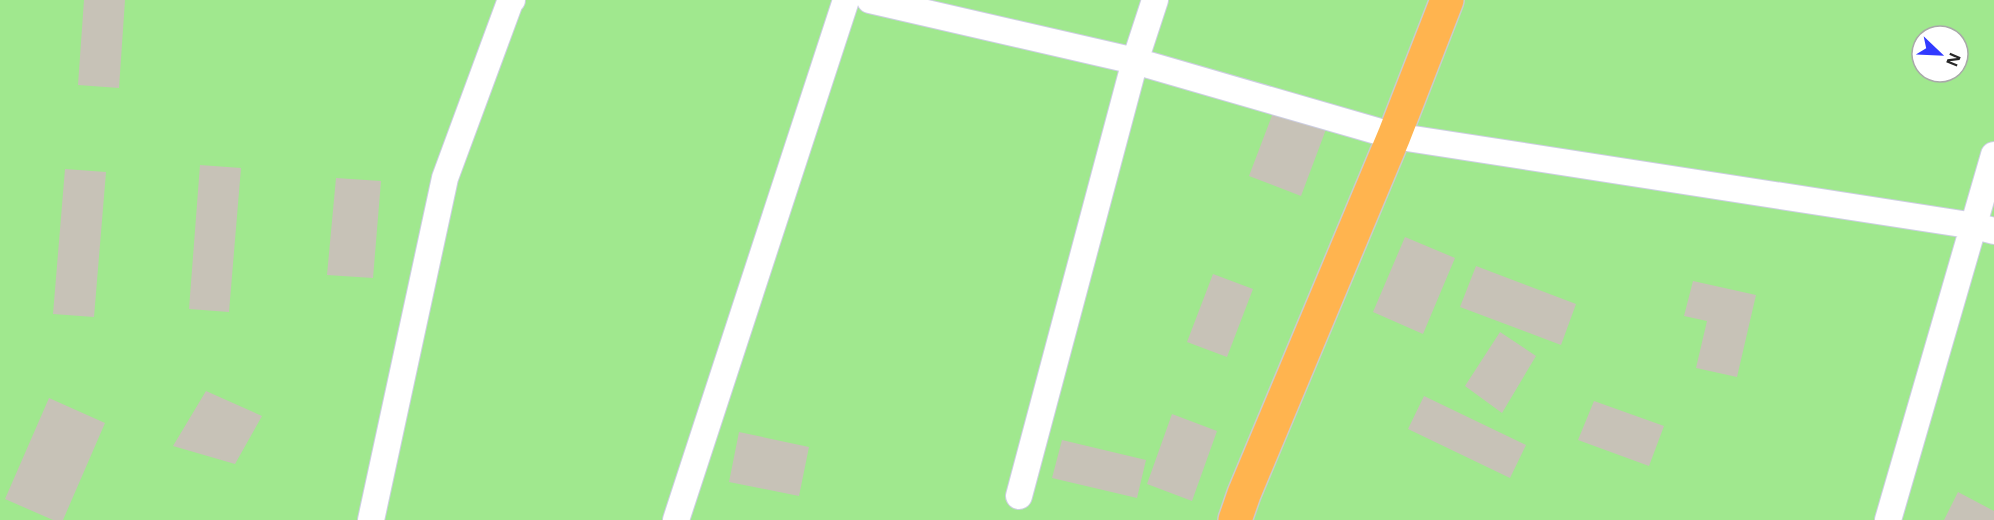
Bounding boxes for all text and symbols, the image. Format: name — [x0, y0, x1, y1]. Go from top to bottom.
north arrow — [1910, 24, 1970, 84]
text: N — [1941, 50, 1966, 70]

